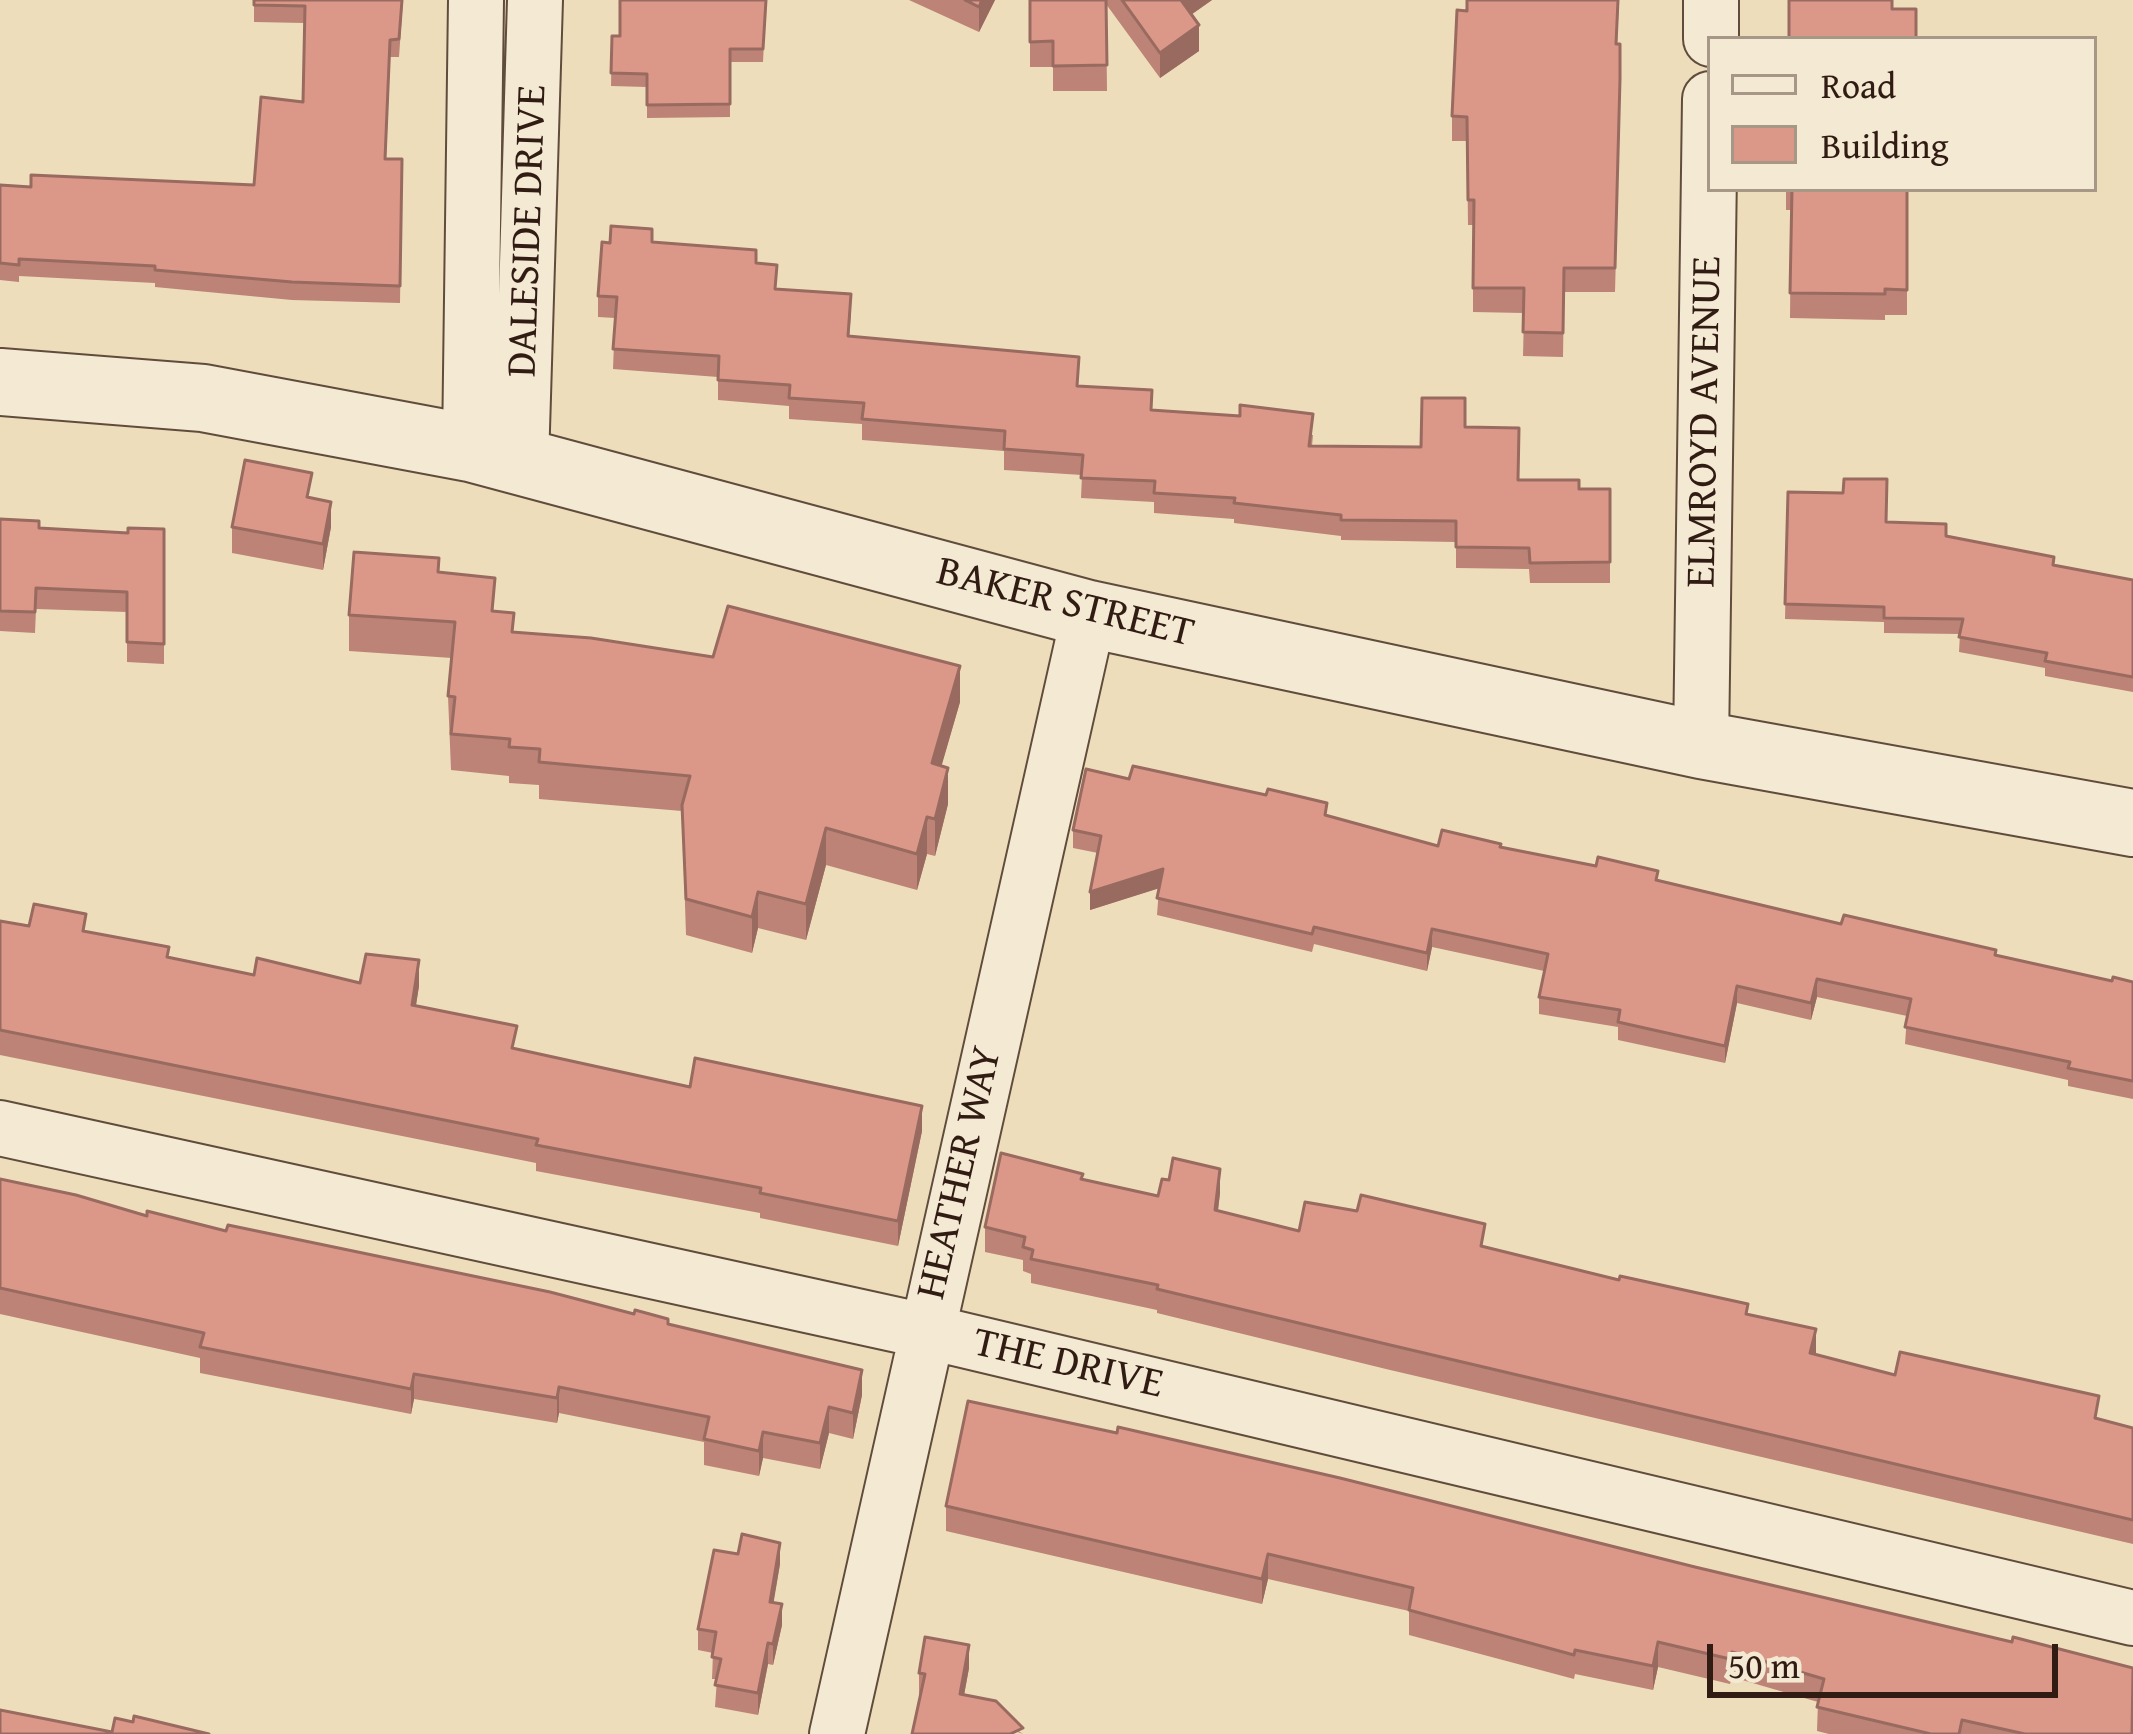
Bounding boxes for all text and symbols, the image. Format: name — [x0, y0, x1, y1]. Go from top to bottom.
legend — [1707, 36, 2097, 192]
text: Road — [1821, 58, 1896, 111]
street label: DALESIDE DRIVE — [499, 84, 559, 378]
text: Building — [1821, 118, 1949, 171]
street label: ELMROYD AVENUE — [1678, 256, 1734, 588]
street label: BAKER STREET — [931, 548, 1199, 660]
street label: HEATHER WAY — [907, 1042, 1015, 1304]
street label: THE DRIVE — [968, 1319, 1168, 1411]
scale bar — [1713, 1620, 2064, 1694]
text: 50 m — [1728, 1638, 1800, 1691]

